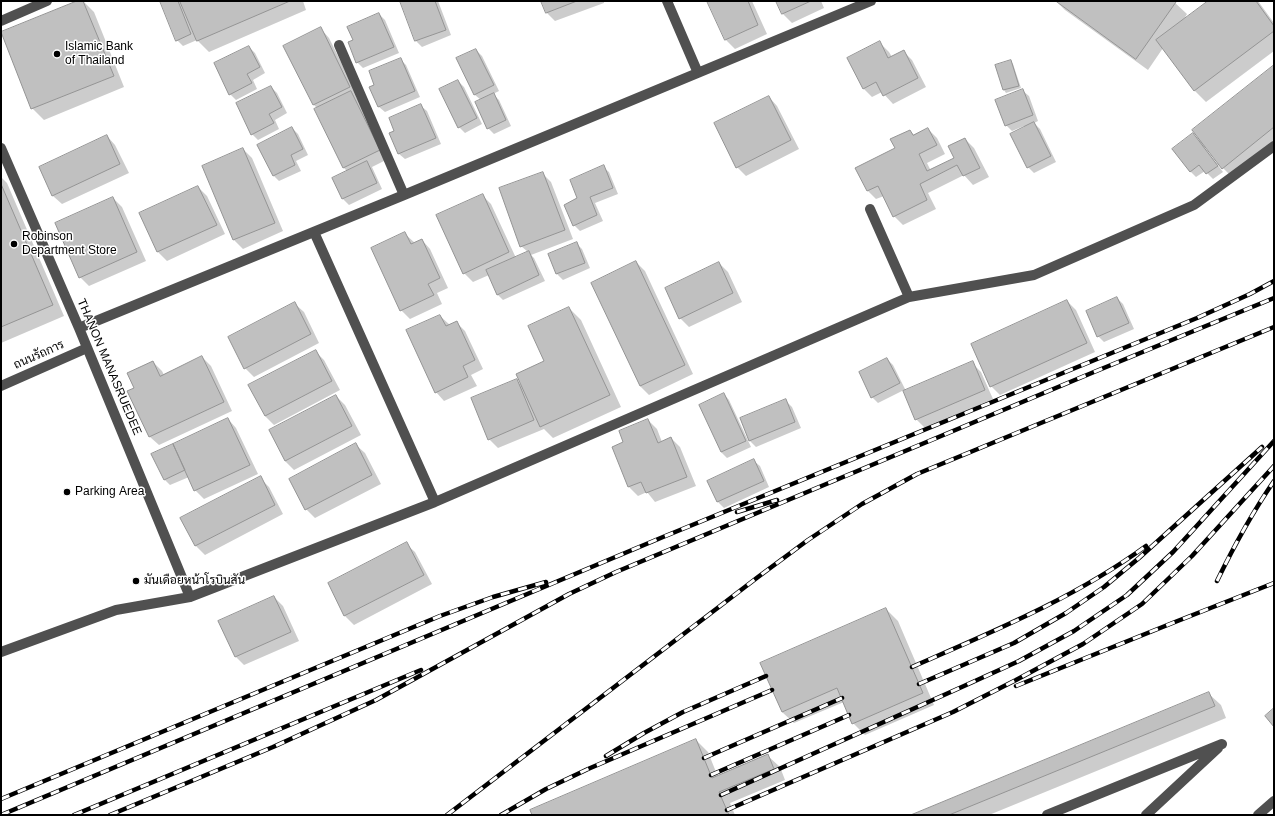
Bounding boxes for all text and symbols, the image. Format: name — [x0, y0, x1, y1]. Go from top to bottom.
place label: Islamic Bank of Thailand — [65, 40, 133, 68]
marker: Islamic Bank of Thailand — [52, 49, 62, 59]
place label: Robinson Department Store — [22, 230, 117, 258]
marker: Robinson Department Store — [9, 239, 19, 249]
street label: THANON MANASRUEDEE — [74, 297, 144, 437]
street label: ถนนรัถการ — [12, 338, 66, 372]
place label: Parking Area — [75, 485, 144, 499]
marker: Parking Area — [62, 487, 72, 497]
place label: มันเดือยหน้าโรบินสัน — [144, 574, 245, 588]
marker: มันเดือยหน้าโรบินสัน — [131, 576, 141, 586]

